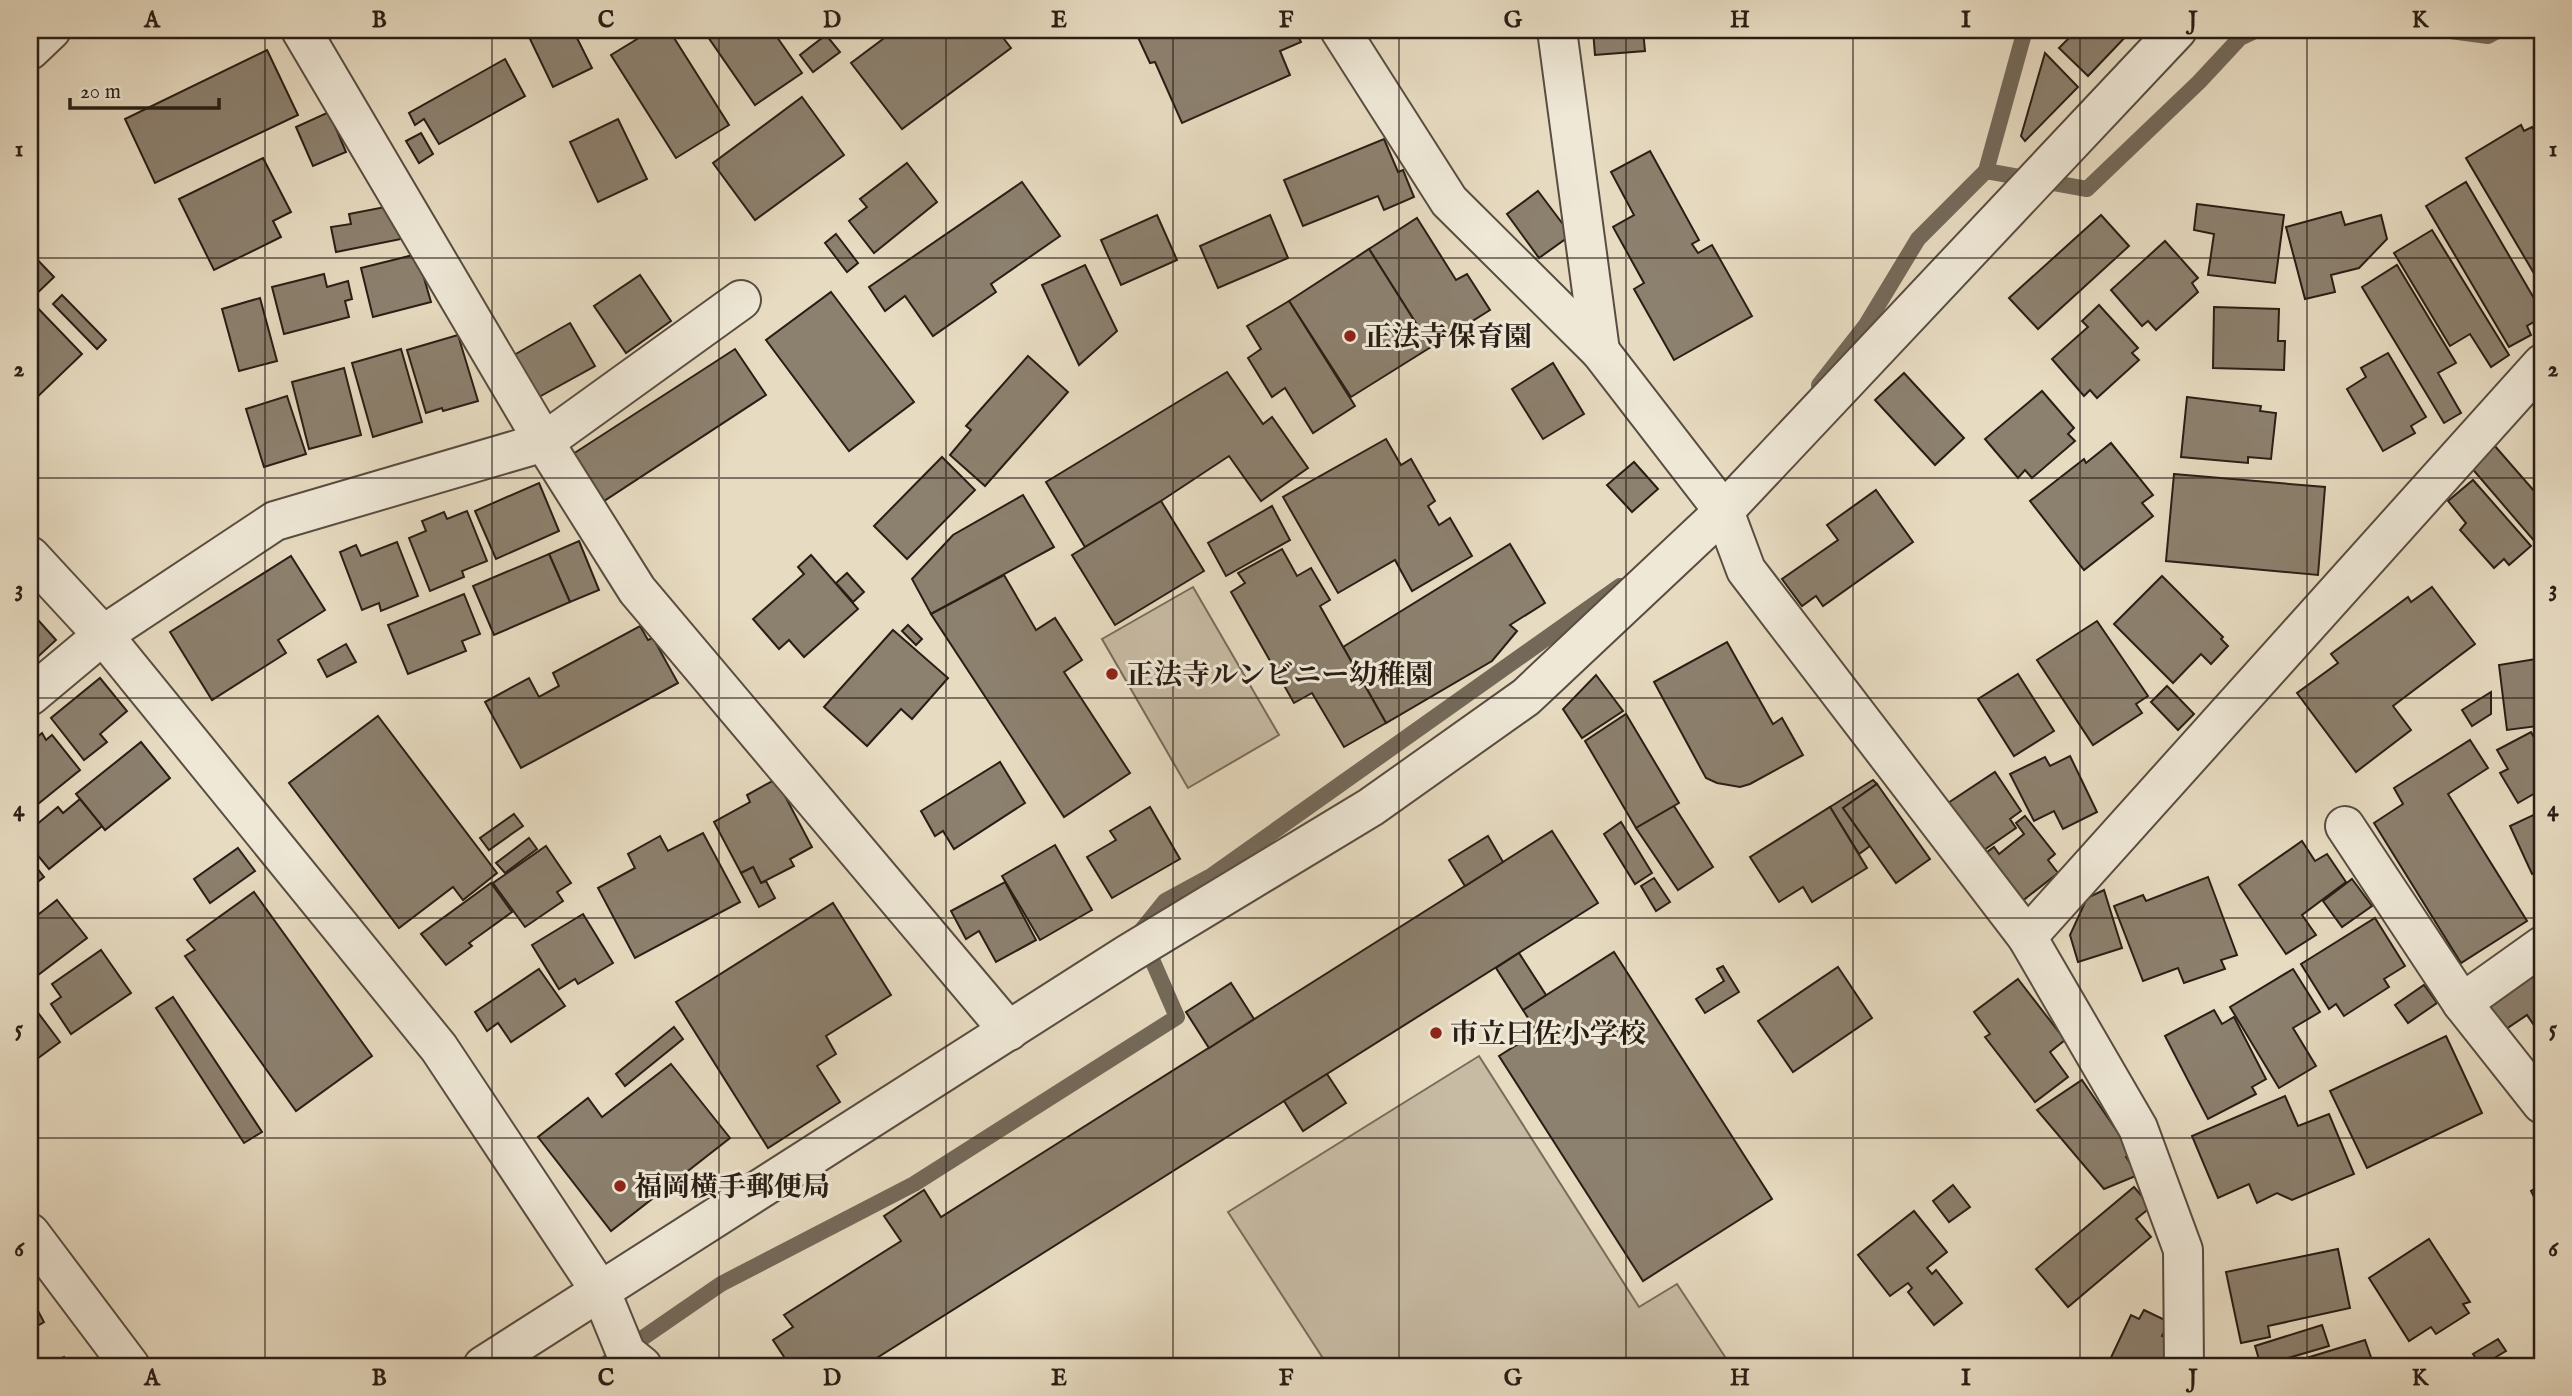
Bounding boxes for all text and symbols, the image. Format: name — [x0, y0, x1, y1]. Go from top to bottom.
text: A — [143, 6, 161, 35]
text: B — [371, 6, 387, 35]
text: C — [598, 6, 615, 35]
text: D — [823, 6, 841, 35]
text: E — [1051, 6, 1067, 35]
text: F — [1279, 6, 1294, 35]
text: G — [1504, 6, 1523, 35]
text: H — [1730, 6, 1750, 35]
text: I — [1961, 6, 1971, 35]
text: J — [2185, 6, 2198, 35]
text: K — [2412, 6, 2430, 35]
scale bar — [70, 66, 219, 110]
text: 20 m — [80, 79, 121, 106]
text: 1 — [15, 135, 23, 164]
text: 1 — [2549, 135, 2557, 164]
place label: 正法寺保育園 — [1364, 321, 1532, 356]
marker: 正法寺保育園 — [1342, 328, 1358, 344]
text: 2 — [14, 355, 25, 384]
text: 2 — [2548, 355, 2559, 384]
text: 3 — [15, 575, 23, 604]
text: 3 — [2549, 575, 2557, 604]
place label: 正法寺ルンビニー幼稚園 — [1126, 659, 1433, 694]
marker: 正法寺ルンビニー幼稚園 — [1104, 666, 1120, 682]
text: 4 — [13, 795, 25, 824]
text: 4 — [2547, 795, 2559, 824]
text: 5 — [15, 1015, 24, 1044]
text: 5 — [2549, 1015, 2558, 1044]
place label: 市立曰佐小学校 — [1450, 1018, 1646, 1053]
marker: 市立曰佐小学校 — [1428, 1025, 1444, 1041]
place label: 福岡横手郵便局 — [634, 1171, 830, 1206]
marker: 福岡横手郵便局 — [612, 1178, 628, 1194]
text: 6 — [14, 1235, 25, 1264]
text: 6 — [2548, 1235, 2559, 1264]
text: A — [143, 1364, 161, 1393]
text: B — [371, 1364, 387, 1393]
text: C — [598, 1364, 615, 1393]
text: D — [823, 1364, 841, 1393]
text: E — [1051, 1364, 1067, 1393]
text: F — [1279, 1364, 1294, 1393]
text: G — [1504, 1364, 1523, 1393]
text: H — [1730, 1364, 1750, 1393]
text: I — [1961, 1364, 1971, 1393]
text: J — [2185, 1364, 2198, 1393]
text: K — [2412, 1364, 2430, 1393]

